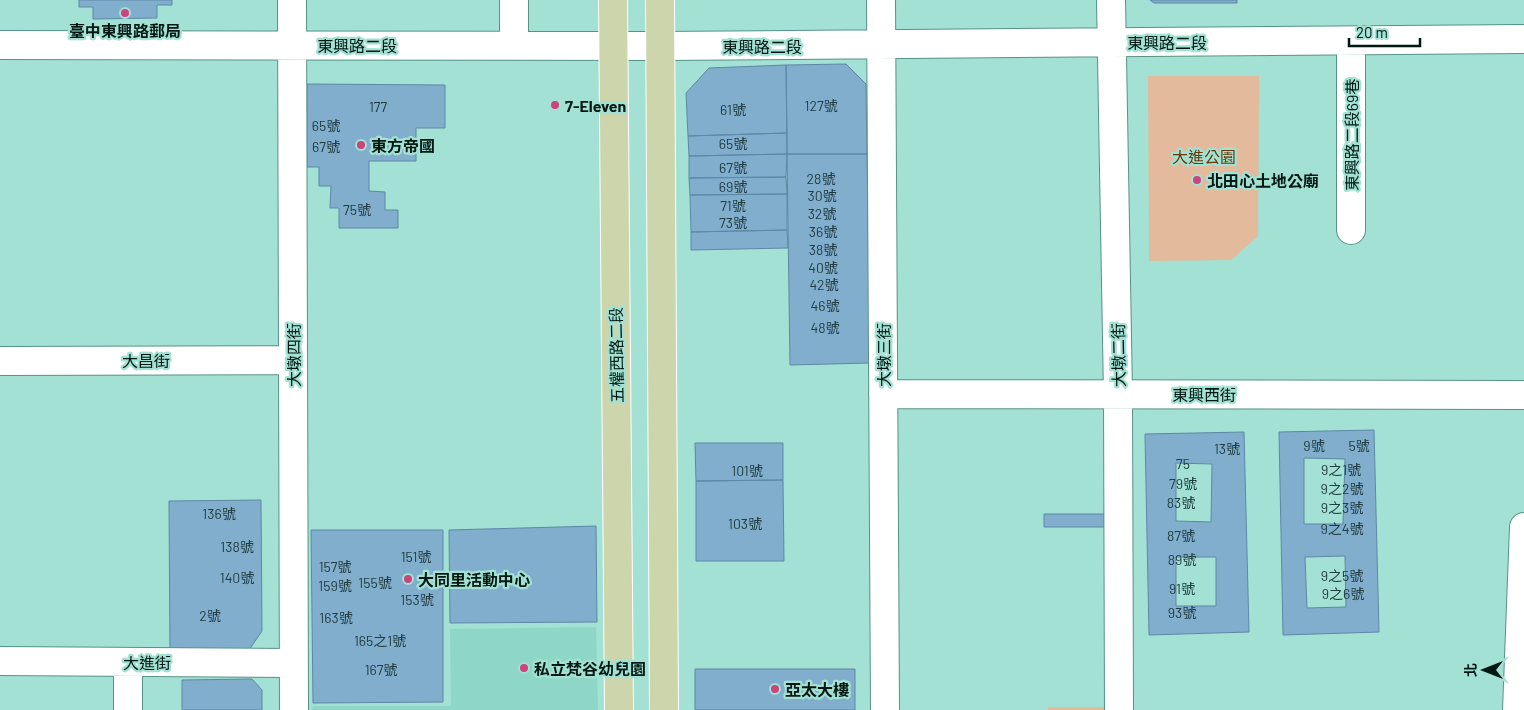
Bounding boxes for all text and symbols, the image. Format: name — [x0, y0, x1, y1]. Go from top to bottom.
marker: 臺中東興路郵局 — [119, 7, 131, 19]
scale bar — [1349, 15, 1420, 47]
place label: 臺中東興路郵局 — [69, 21, 181, 40]
text: 20 m — [1356, 23, 1388, 41]
street label: 東興路二段 — [1127, 33, 1207, 52]
street label: 東興路二段 — [317, 36, 397, 55]
street label: 東興路二段 — [722, 37, 802, 56]
street label: 東興路二段69巷 — [1342, 79, 1361, 191]
place label: 7-Eleven — [565, 96, 626, 115]
house number: 127號 — [804, 97, 838, 114]
house number: 177 — [369, 98, 387, 115]
marker: 7-Eleven — [549, 99, 561, 111]
house number: 61號 — [720, 101, 746, 118]
house number: 65號 — [312, 117, 340, 134]
house number: 65號 — [719, 135, 747, 152]
place label: 東方帝國 — [371, 136, 435, 155]
house number: 67號 — [312, 138, 340, 155]
marker: 東方帝國 — [355, 139, 367, 151]
park label: 大進公園 — [1172, 147, 1236, 166]
house number: 67號 — [719, 159, 747, 176]
house number: 28號 — [807, 170, 835, 187]
place label: 北田心土地公廟 — [1207, 171, 1319, 190]
marker: 北田心土地公廟 — [1191, 174, 1203, 186]
house number: 69號 — [719, 178, 747, 195]
house number: 30號 — [807, 187, 837, 204]
house number: 71號 — [720, 197, 746, 214]
house number: 75號 — [343, 201, 371, 218]
house number: 32號 — [808, 205, 836, 222]
house number: 73號 — [719, 214, 747, 231]
house number: 36號 — [809, 223, 837, 240]
house number: 38號 — [809, 241, 837, 258]
house number: 40號 — [808, 259, 838, 276]
house number: 42號 — [809, 276, 839, 293]
house number: 46號 — [811, 297, 839, 314]
street label: 五權西路二段 — [606, 307, 626, 403]
house number: 48號 — [810, 319, 840, 336]
street label: 大墩四街 — [284, 323, 303, 387]
street label: 大墩三街 — [874, 323, 893, 387]
street label: 大墩二街 — [1108, 323, 1128, 387]
street label: 大昌街 — [122, 351, 170, 370]
street label: 東興西街 — [1172, 385, 1236, 404]
house number: 9號 — [1303, 437, 1325, 454]
house number: 5號 — [1348, 437, 1370, 454]
house number: 13號 — [1214, 440, 1240, 457]
house number: 75 — [1176, 455, 1190, 472]
house number: 9之1號 — [1321, 461, 1361, 478]
house number: 101號 — [731, 462, 763, 479]
house number: 79號 — [1169, 475, 1197, 492]
house number: 9之2號 — [1321, 480, 1363, 497]
house number: 83號 — [1167, 494, 1195, 511]
house number: 9之3號 — [1321, 499, 1363, 516]
house number: 136號 — [202, 505, 236, 522]
house number: 103號 — [728, 515, 762, 532]
house number: 9之4號 — [1320, 520, 1364, 537]
house number: 87號 — [1167, 527, 1195, 544]
house number: 138號 — [220, 538, 254, 555]
house number: 151號 — [401, 548, 431, 565]
house number: 89號 — [1168, 551, 1196, 568]
house number: 157號 — [319, 558, 351, 575]
house number: 9之5號 — [1321, 567, 1363, 584]
house number: 140號 — [220, 569, 254, 586]
place label: 大同里活動中心 — [418, 570, 530, 589]
marker: 大同里活動中心 — [402, 573, 414, 585]
house number: 155號 — [358, 574, 392, 591]
house number: 159號 — [318, 577, 352, 594]
house number: 91號 — [1169, 580, 1195, 597]
house number: 9之6號 — [1322, 585, 1364, 602]
house number: 153號 — [400, 591, 434, 608]
house number: 93號 — [1168, 604, 1196, 621]
house number: 2號 — [199, 607, 221, 624]
house number: 163號 — [319, 609, 353, 626]
house number: 165之1號 — [354, 632, 406, 649]
north arrow — [1459, 645, 1509, 695]
street label: 大進街 — [123, 653, 171, 672]
place label: 私立梵谷幼兒園 — [534, 659, 646, 678]
house number: 167號 — [365, 661, 397, 678]
marker: 私立梵谷幼兒園 — [518, 662, 530, 674]
text: 北 — [1462, 663, 1479, 677]
place label: 亞太大樓 — [785, 680, 849, 699]
marker: 亞太大樓 — [769, 683, 781, 695]

